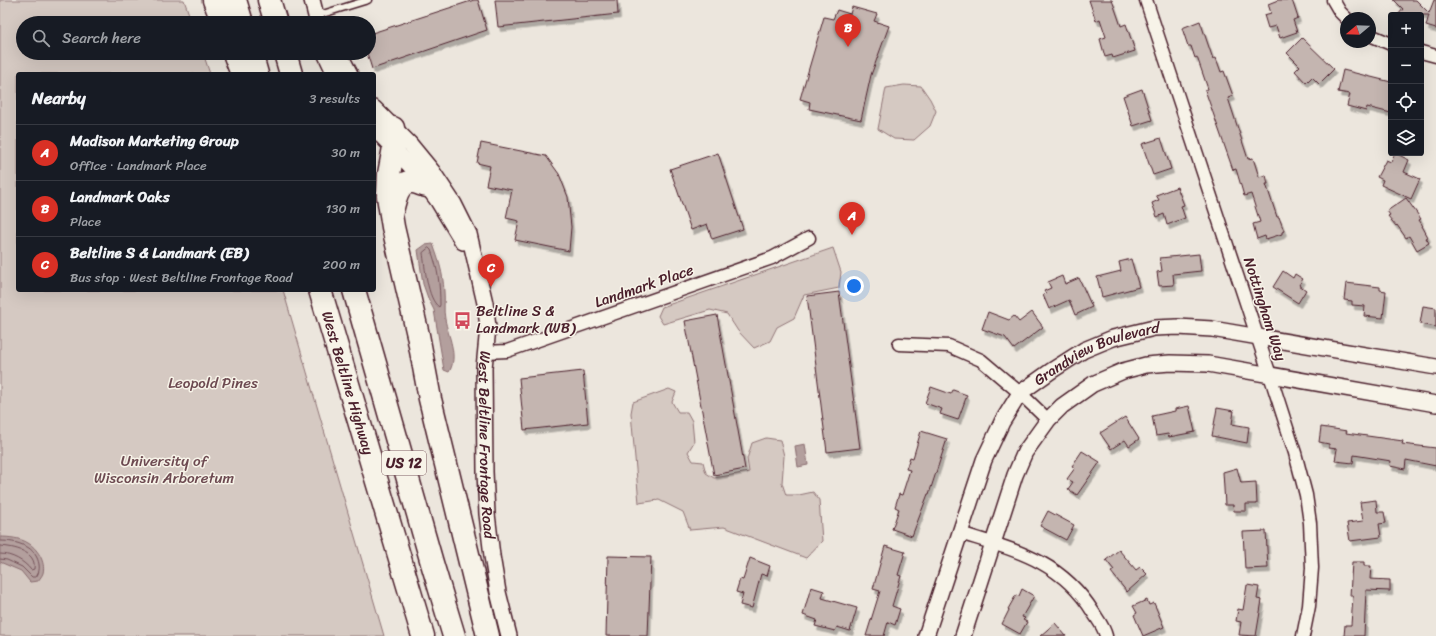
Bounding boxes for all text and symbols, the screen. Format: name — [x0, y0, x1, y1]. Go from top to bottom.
north arrow — [1340, 12, 1376, 48]
map controls — [1388, 12, 1424, 156]
button: + — [1388, 12, 1424, 48]
pin: B — [835, 14, 861, 47]
search box — [16, 16, 376, 60]
text: Search here — [62, 25, 141, 51]
icon: search — [30, 27, 52, 49]
button: − — [1388, 48, 1424, 84]
text: Nearby — [32, 83, 86, 113]
button: locate — [1388, 84, 1424, 120]
text: 3 results — [309, 87, 360, 110]
button: layers — [1388, 120, 1424, 156]
text: Madison Marketing Group — [70, 128, 239, 154]
text: A — [41, 141, 49, 164]
text: 30 m — [331, 141, 360, 164]
text: Office · Landmark Place — [70, 154, 207, 177]
text: Landmark Oaks — [70, 184, 170, 210]
text: B — [41, 197, 49, 220]
text: 130 m — [326, 197, 360, 220]
pin: A — [839, 202, 865, 235]
text: Place — [70, 210, 101, 233]
text: Beltline S & Landmark (EB) — [70, 240, 248, 266]
text: C — [41, 253, 49, 276]
text: 200 m — [323, 253, 360, 276]
pin: C — [478, 254, 504, 287]
street label: Nottingham Way — [1236, 254, 1294, 365]
street label: Landmark Place — [591, 257, 697, 315]
text: Bus stop · West Beltline Frontage Road — [70, 266, 292, 289]
your location — [844, 276, 864, 296]
place label: Beltline S & Landmark (WB) — [476, 298, 576, 341]
street label: West Beltline Highway — [314, 308, 381, 458]
bus stop icon: Beltline S & Landmark (WB) — [453, 310, 473, 330]
street label: Grandview Boulevard — [1028, 315, 1161, 393]
street label: West Beltline Frontage Road — [471, 350, 503, 541]
park label: Leopold Pines — [168, 370, 258, 396]
park label: University of Wisconsin Arboretum — [94, 448, 235, 491]
road number: US 12 — [382, 451, 426, 475]

